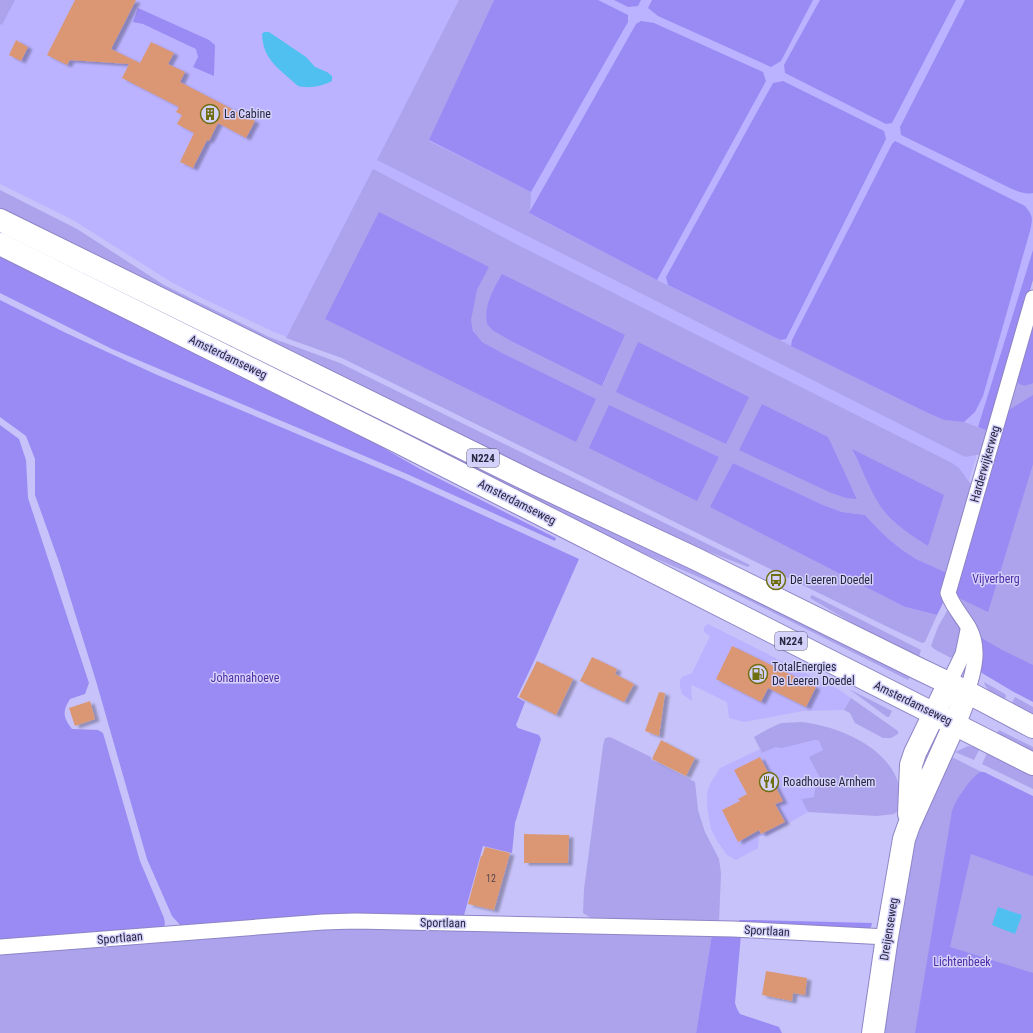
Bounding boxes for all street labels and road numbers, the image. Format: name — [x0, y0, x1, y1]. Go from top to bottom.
street label: Amsterdamseweg — [187, 332, 269, 382]
street label: Harderwijkerweg — [967, 424, 1003, 504]
road number: N224 — [467, 449, 499, 467]
street label: Amsterdamseweg — [476, 476, 558, 528]
road number: N224 — [775, 632, 807, 650]
street label: Amsterdamseweg — [872, 678, 954, 728]
street label: Dreijenseweg — [877, 897, 901, 961]
street label: Sportlaan — [420, 916, 466, 930]
street label: Sportlaan — [744, 923, 790, 939]
street label: Sportlaan — [97, 929, 144, 947]

